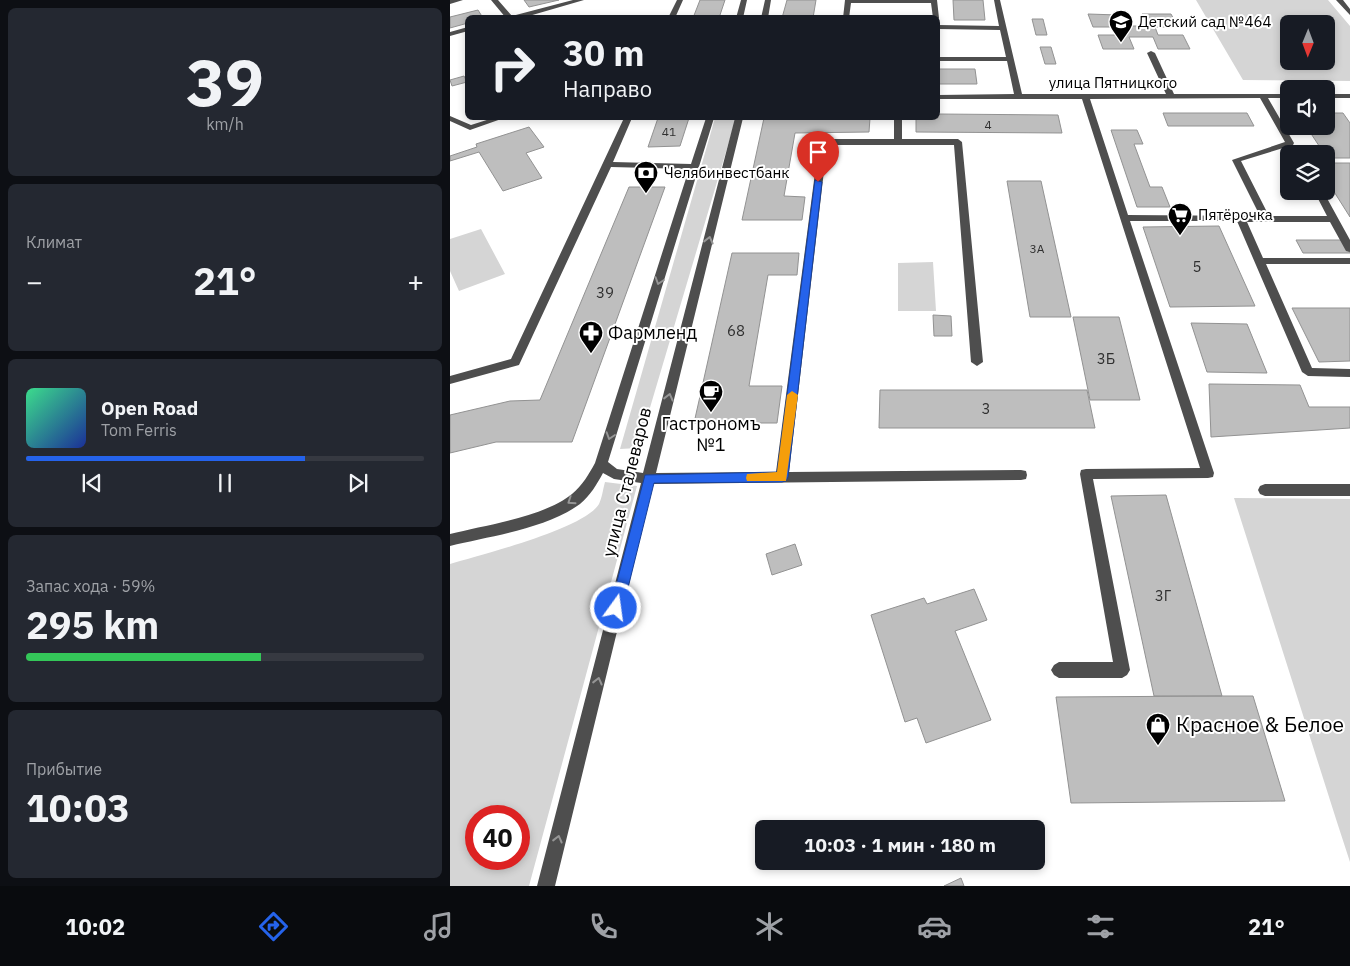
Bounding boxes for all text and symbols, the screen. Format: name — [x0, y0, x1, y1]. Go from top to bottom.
school or university icon: Детский сад №464 — [1108, 9, 1134, 43]
place label: Детский сад №464 — [1138, 12, 1272, 31]
north arrow — [1280, 15, 1335, 70]
map controls — [1280, 15, 1335, 200]
text: 30 m — [563, 30, 645, 76]
icon: right — [480, 35, 545, 100]
text: 39 — [186, 39, 264, 124]
street label: улица Пятницкого — [1049, 73, 1177, 92]
text: Направо — [563, 74, 652, 103]
button: sound — [1280, 80, 1335, 135]
text: km/h — [206, 114, 244, 134]
house number: 4 — [984, 117, 992, 132]
house number: 41 — [662, 124, 676, 139]
pin — [797, 131, 839, 182]
icon: arrive — [804, 138, 832, 166]
button: layers — [1280, 145, 1335, 200]
bank icon: Челябинвестбанк — [633, 160, 659, 194]
place label: Челябинвестбанк — [664, 163, 790, 182]
supermarket icon: Пятёрочка — [1167, 202, 1193, 236]
place label: Пятёрочка — [1198, 205, 1273, 224]
text: Климат — [26, 232, 82, 252]
one-way arrow — [703, 236, 713, 244]
house number: 3А — [1030, 241, 1045, 256]
text: 21° — [193, 256, 257, 305]
house number: 5 — [1192, 257, 1202, 276]
text: − — [26, 263, 43, 300]
text: + — [407, 263, 424, 300]
one-way arrow — [655, 277, 665, 285]
house number: 39 — [596, 283, 614, 302]
pharmacy icon: Фармленд — [578, 320, 604, 354]
place label: Фармленд — [608, 321, 697, 344]
house number: 68 — [727, 321, 745, 340]
house number: 3Б — [1097, 349, 1115, 368]
cafe icon: Гастрономъ №1 — [698, 379, 724, 413]
one-way arrow — [663, 393, 674, 402]
text: Open Road — [101, 396, 198, 420]
house number: 3 — [981, 399, 991, 418]
street label: улица Сталеваров — [597, 405, 656, 559]
place label: Гастрономъ №1 — [662, 412, 761, 456]
text: Tom Ferris — [101, 420, 177, 440]
one-way arrow — [606, 431, 616, 440]
icon: previous — [78, 469, 106, 497]
icon: pause — [211, 469, 239, 497]
icon: next — [344, 469, 372, 497]
one-way arrow — [567, 495, 576, 505]
text: Запас хода · 59% — [26, 576, 155, 596]
position arrow — [589, 581, 641, 633]
house number: 3Г — [1155, 586, 1172, 605]
text: 295 km — [26, 600, 159, 649]
one-way arrow — [592, 677, 603, 686]
place label: Красное & Белое — [1176, 710, 1344, 738]
shop icon: Красное & Белое — [1145, 712, 1171, 746]
text: Прибытие — [26, 759, 102, 779]
text: 10:03 — [26, 783, 130, 832]
speed limit sign: 40 — [465, 805, 530, 870]
text: 10:03 · 1 мин · 180 m — [804, 833, 996, 857]
one-way arrow — [552, 834, 563, 843]
icon: directions — [256, 909, 291, 944]
icon: music — [421, 909, 456, 944]
icon: phone — [586, 909, 621, 944]
icon: climate — [752, 909, 787, 944]
icon: car — [917, 909, 952, 944]
icon: filters — [1083, 909, 1118, 944]
text: 10:02 — [65, 912, 125, 941]
text: 21° — [1248, 912, 1285, 941]

